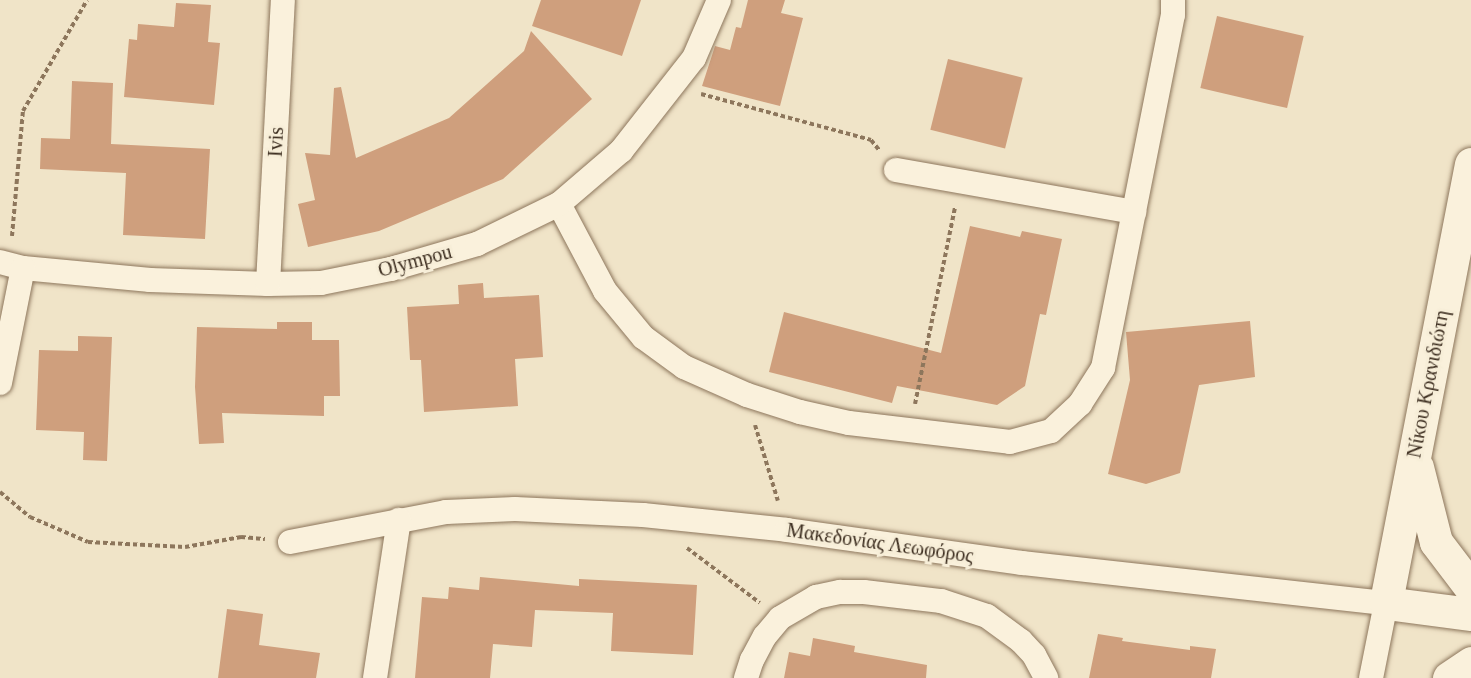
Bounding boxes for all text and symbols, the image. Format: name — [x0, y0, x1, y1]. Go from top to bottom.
street label: Ivis — [263, 126, 289, 158]
street label: Olympou — [375, 240, 455, 282]
street label: Νίκου Κρανιδιώτη — [1402, 308, 1454, 460]
street label: Μακεδονίας Λεωφόρος — [785, 518, 975, 568]

